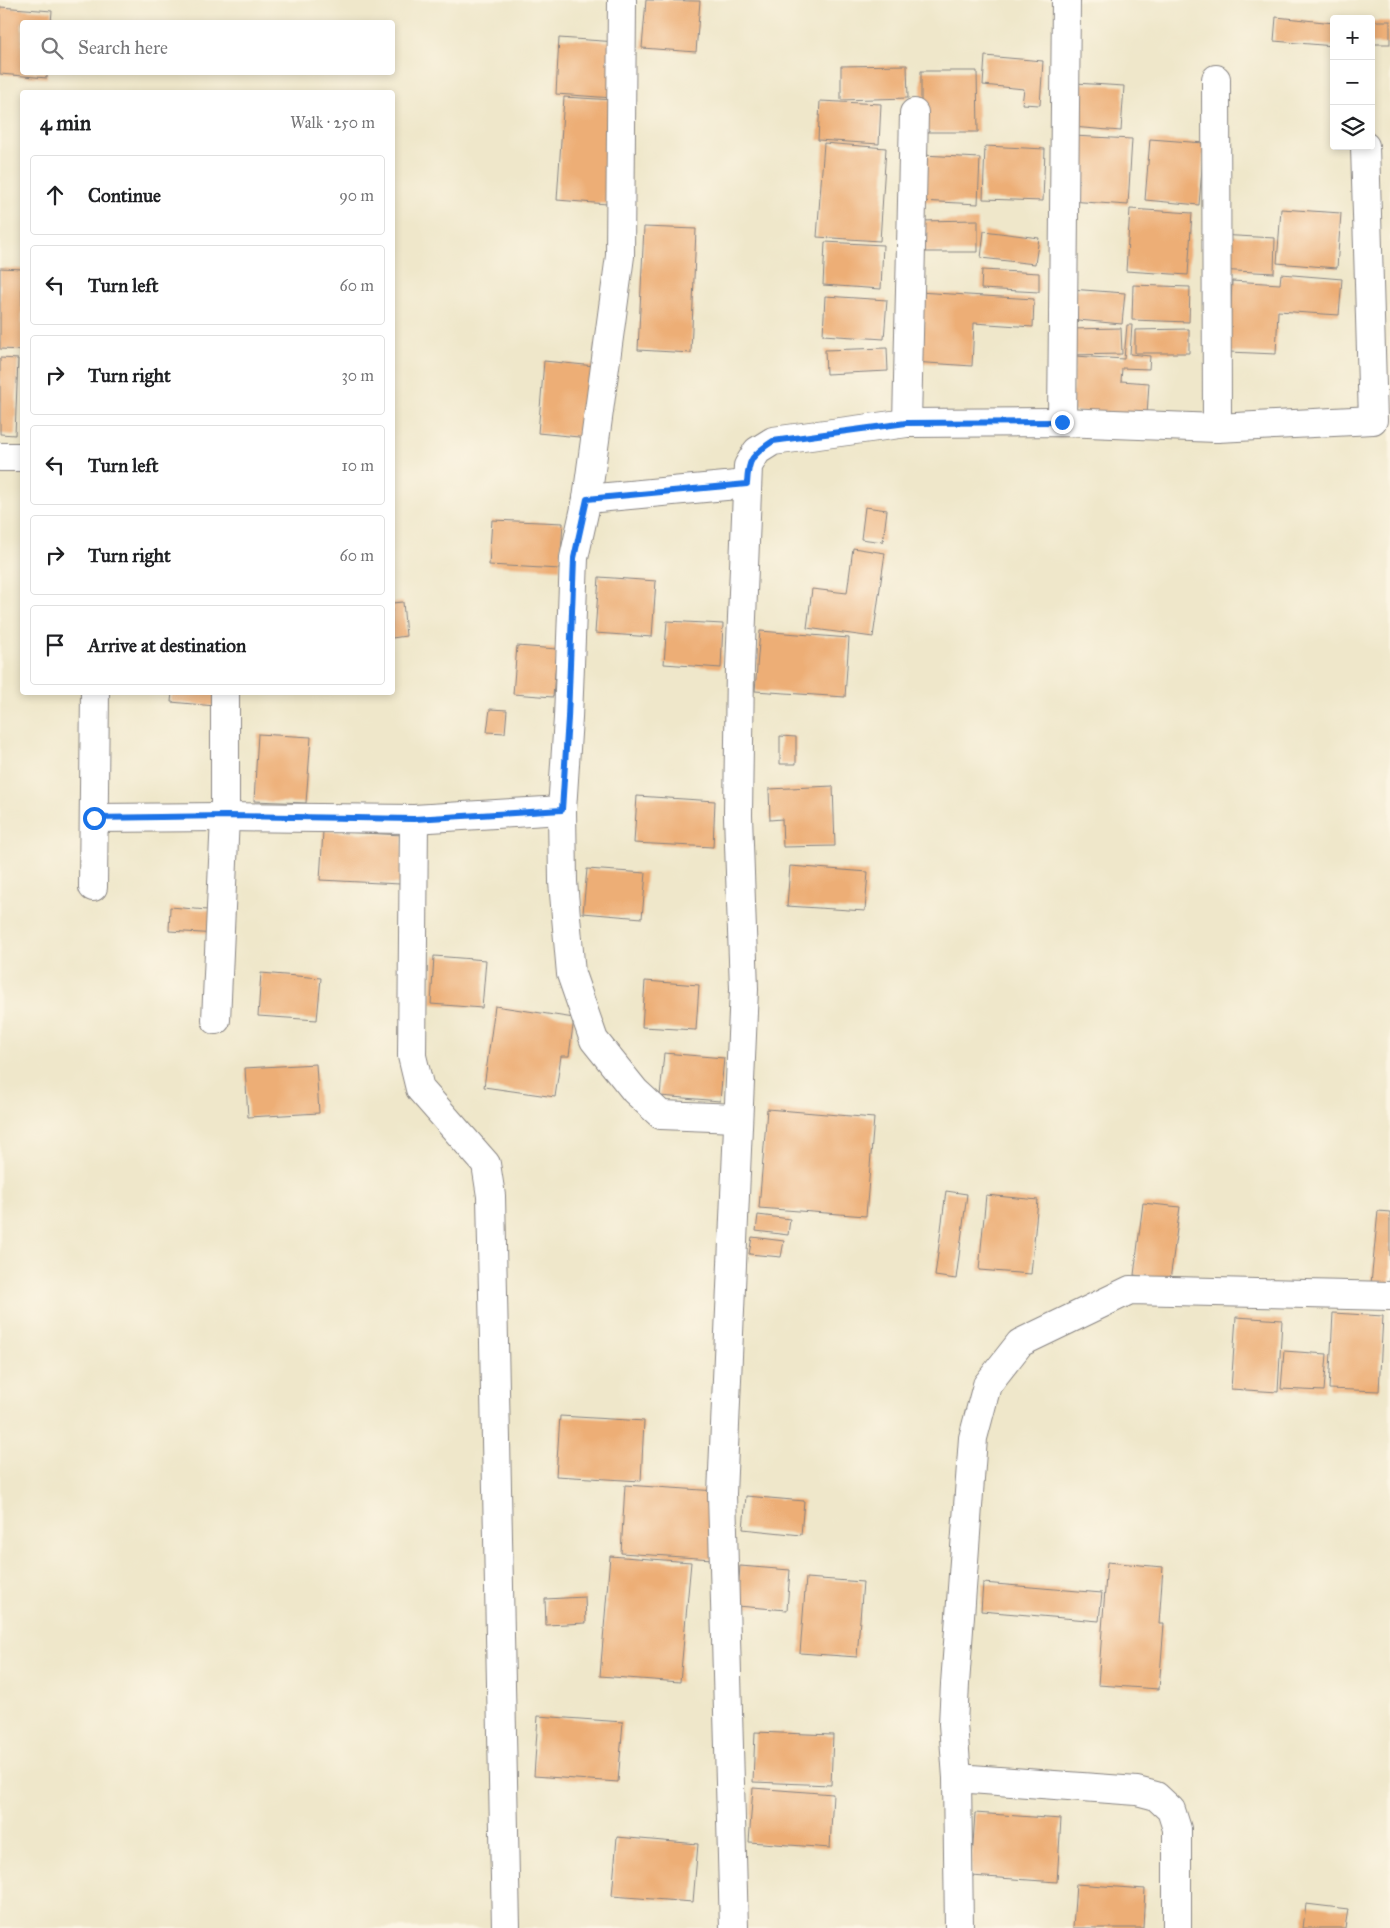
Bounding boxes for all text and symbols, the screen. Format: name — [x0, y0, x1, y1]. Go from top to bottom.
map controls — [1330, 15, 1375, 150]
button: + — [1330, 15, 1375, 60]
search box — [20, 20, 395, 75]
icon: search — [38, 34, 66, 62]
text: Search here — [78, 36, 168, 59]
button: − — [1330, 60, 1375, 105]
button: layers — [1330, 105, 1375, 150]
text: 4 min — [40, 110, 91, 136]
text: Walk · 250 m — [290, 113, 375, 132]
icon: ahead — [41, 181, 69, 209]
text: Continue — [88, 184, 161, 207]
text: 90 m — [339, 186, 374, 205]
icon: left — [41, 271, 69, 299]
text: Turn left — [88, 274, 158, 297]
text: 60 m — [340, 276, 374, 295]
icon: right — [41, 361, 69, 389]
text: Turn right — [88, 364, 171, 387]
text: 30 m — [341, 366, 374, 385]
route end — [1051, 411, 1074, 434]
icon: left — [41, 451, 69, 479]
text: Turn left — [88, 454, 158, 477]
text: 10 m — [342, 456, 374, 475]
icon: right — [41, 541, 69, 569]
text: Turn right — [88, 544, 171, 567]
text: 60 m — [340, 546, 374, 565]
icon: arrive — [41, 631, 69, 659]
text: Arrive at destination — [88, 634, 246, 657]
route start — [83, 807, 106, 830]

